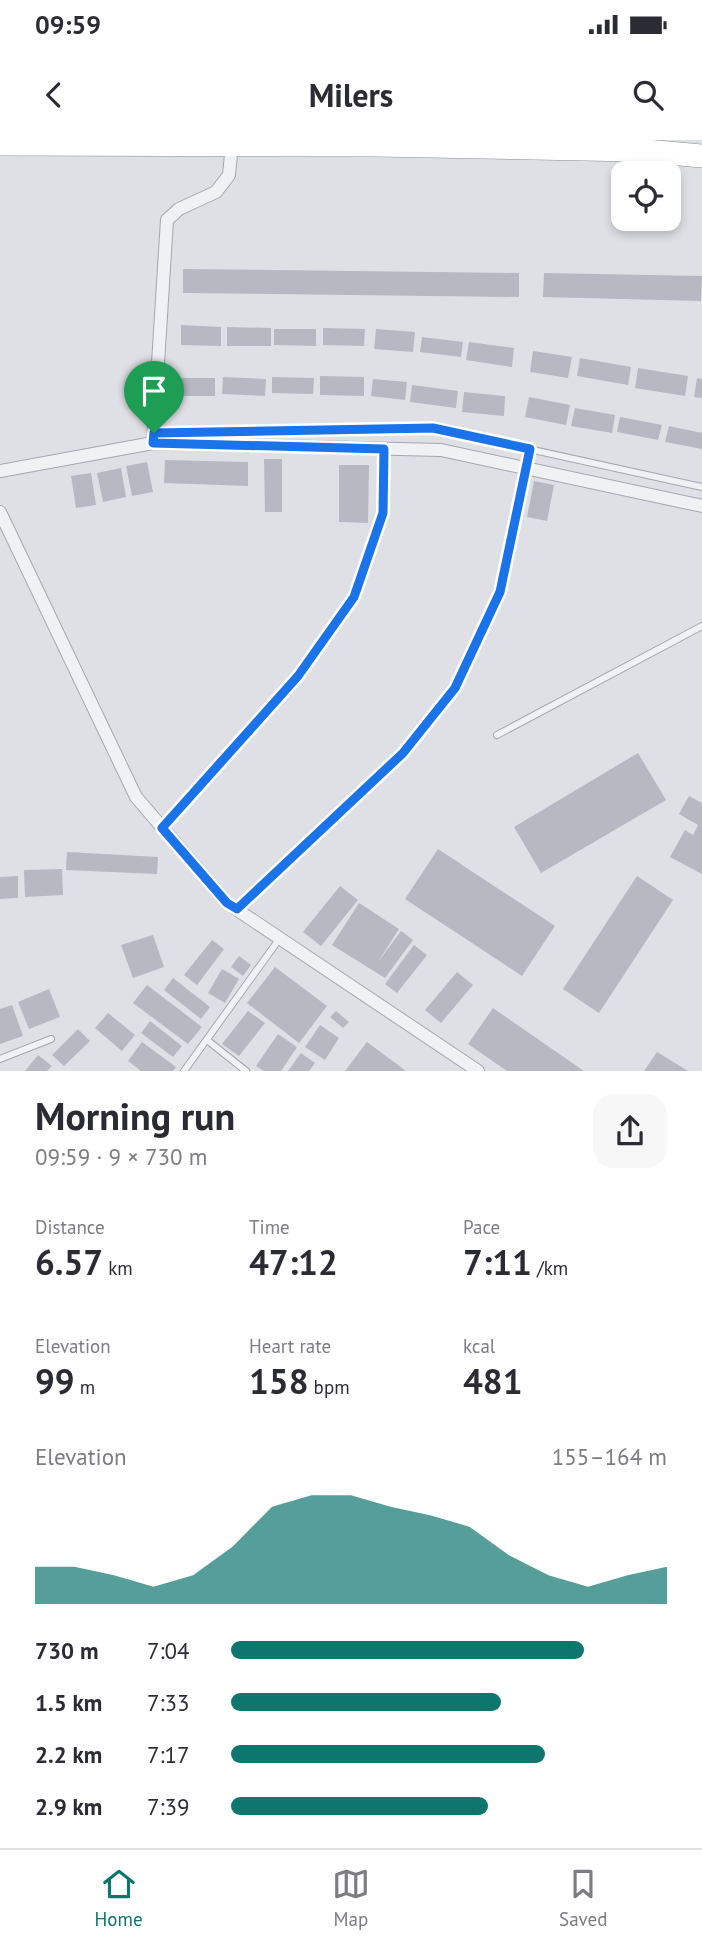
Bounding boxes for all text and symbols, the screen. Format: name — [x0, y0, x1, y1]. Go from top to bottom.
text: 09:59 — [35, 8, 101, 41]
text: Milers — [309, 74, 393, 116]
icon: back — [35, 76, 73, 114]
icon: search — [629, 76, 667, 114]
map controls — [611, 161, 681, 231]
button: locate — [611, 161, 681, 231]
pin — [124, 361, 184, 433]
icon: arrive — [135, 372, 173, 410]
text: Morning run — [35, 1091, 235, 1140]
button: share — [593, 1094, 667, 1168]
text: 09:59 · 9 × 730 m — [35, 1142, 207, 1171]
text: Distance — [35, 1215, 105, 1239]
text: Time — [249, 1215, 290, 1239]
text: Pace — [463, 1215, 500, 1239]
text: 6.57 — [35, 1239, 103, 1285]
text: 47:12 — [249, 1239, 338, 1285]
text: 7:11 — [463, 1239, 532, 1285]
text: km — [103, 1256, 133, 1280]
text: /km — [532, 1256, 568, 1280]
text: Elevation — [35, 1334, 111, 1358]
text: Heart rate — [249, 1334, 331, 1358]
text: kcal — [463, 1334, 495, 1358]
text: 99 — [35, 1358, 75, 1404]
text: 158 — [249, 1358, 309, 1404]
text: 481 — [463, 1358, 523, 1404]
text: m — [75, 1375, 95, 1399]
text: bpm — [309, 1375, 350, 1399]
text: Elevation — [35, 1442, 127, 1471]
text: 155–164 m — [552, 1442, 667, 1471]
text: 730 m — [35, 1636, 98, 1665]
text: 7:04 — [147, 1636, 190, 1665]
text: 1.5 km — [35, 1688, 102, 1717]
text: 7:33 — [147, 1688, 190, 1717]
text: 2.2 km — [35, 1740, 102, 1769]
text: 7:17 — [147, 1740, 190, 1769]
text: 2.9 km — [35, 1792, 102, 1821]
text: 7:39 — [147, 1792, 190, 1821]
tab: Home — [95, 1865, 143, 1931]
tab: Map — [332, 1865, 370, 1931]
tab: Saved — [559, 1865, 607, 1931]

